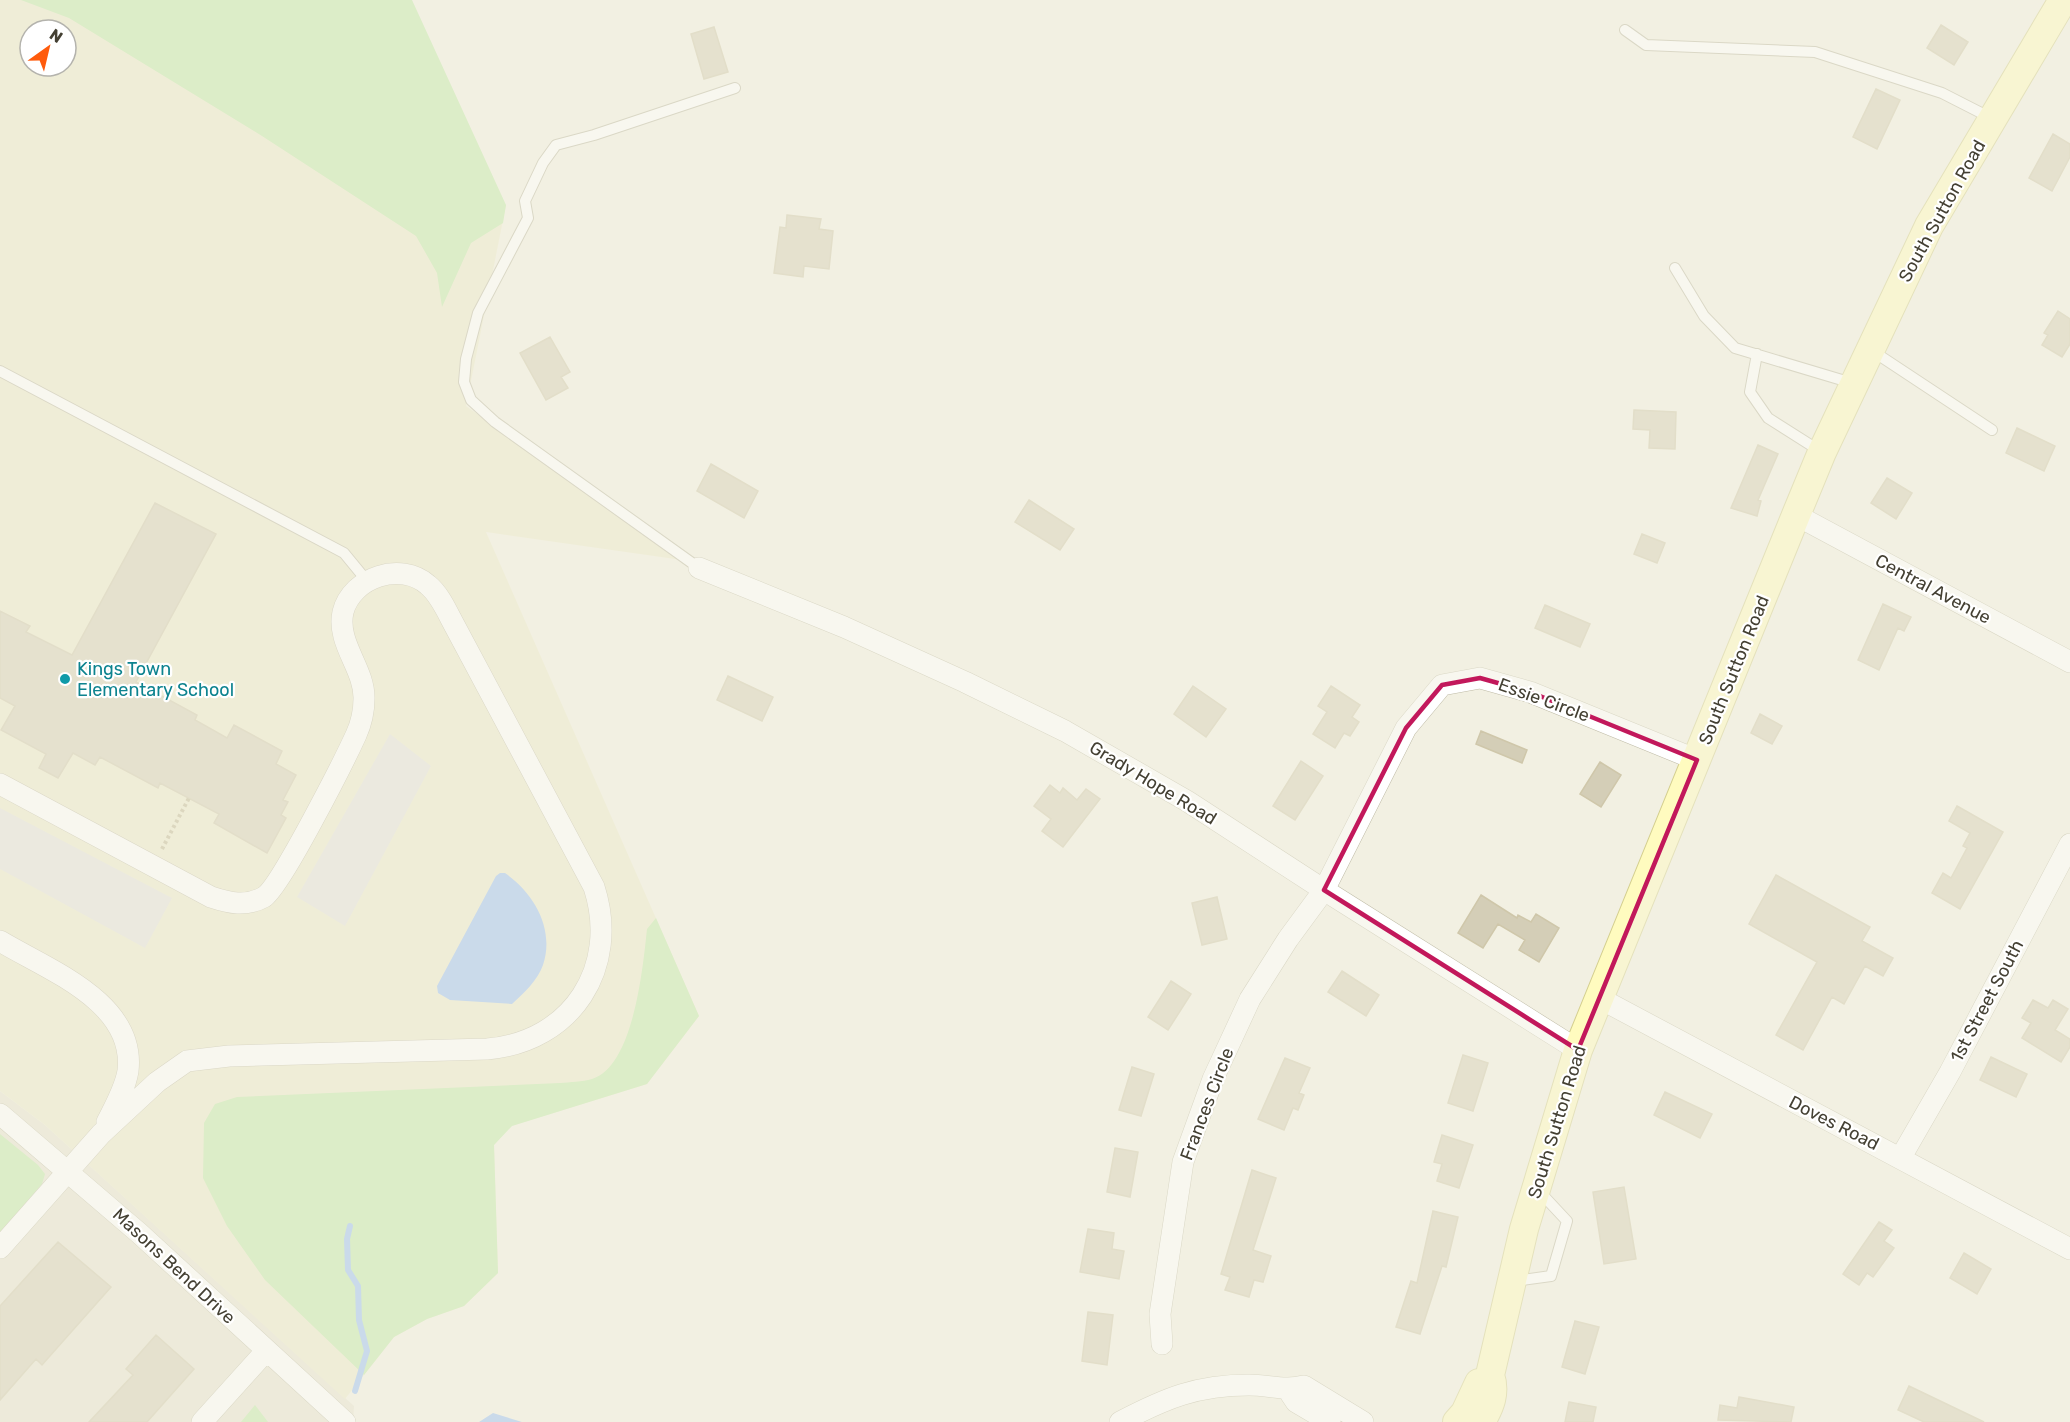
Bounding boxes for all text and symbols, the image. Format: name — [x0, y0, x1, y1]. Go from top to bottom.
north arrow — [18, 18, 78, 78]
text: N — [46, 25, 66, 47]
street label: South Sutton Road — [1894, 136, 1990, 286]
street label: Central Avenue — [1871, 549, 1995, 629]
street label: South Sutton Road — [1694, 592, 1774, 748]
place label: Kings Town Elementary School — [77, 658, 234, 701]
marker: Kings Town Elementary School — [58, 672, 72, 686]
street label: Essie Circle — [1495, 673, 1593, 727]
street label: Grady Hope Road — [1085, 736, 1221, 830]
street label: 1st Street South — [1946, 936, 2028, 1066]
street label: South Sutton Road — [1523, 1043, 1591, 1201]
street label: Frances Circle — [1175, 1045, 1239, 1163]
street label: Doves Road — [1785, 1091, 1883, 1155]
street label: Masons Bend Drive — [108, 1204, 240, 1328]

